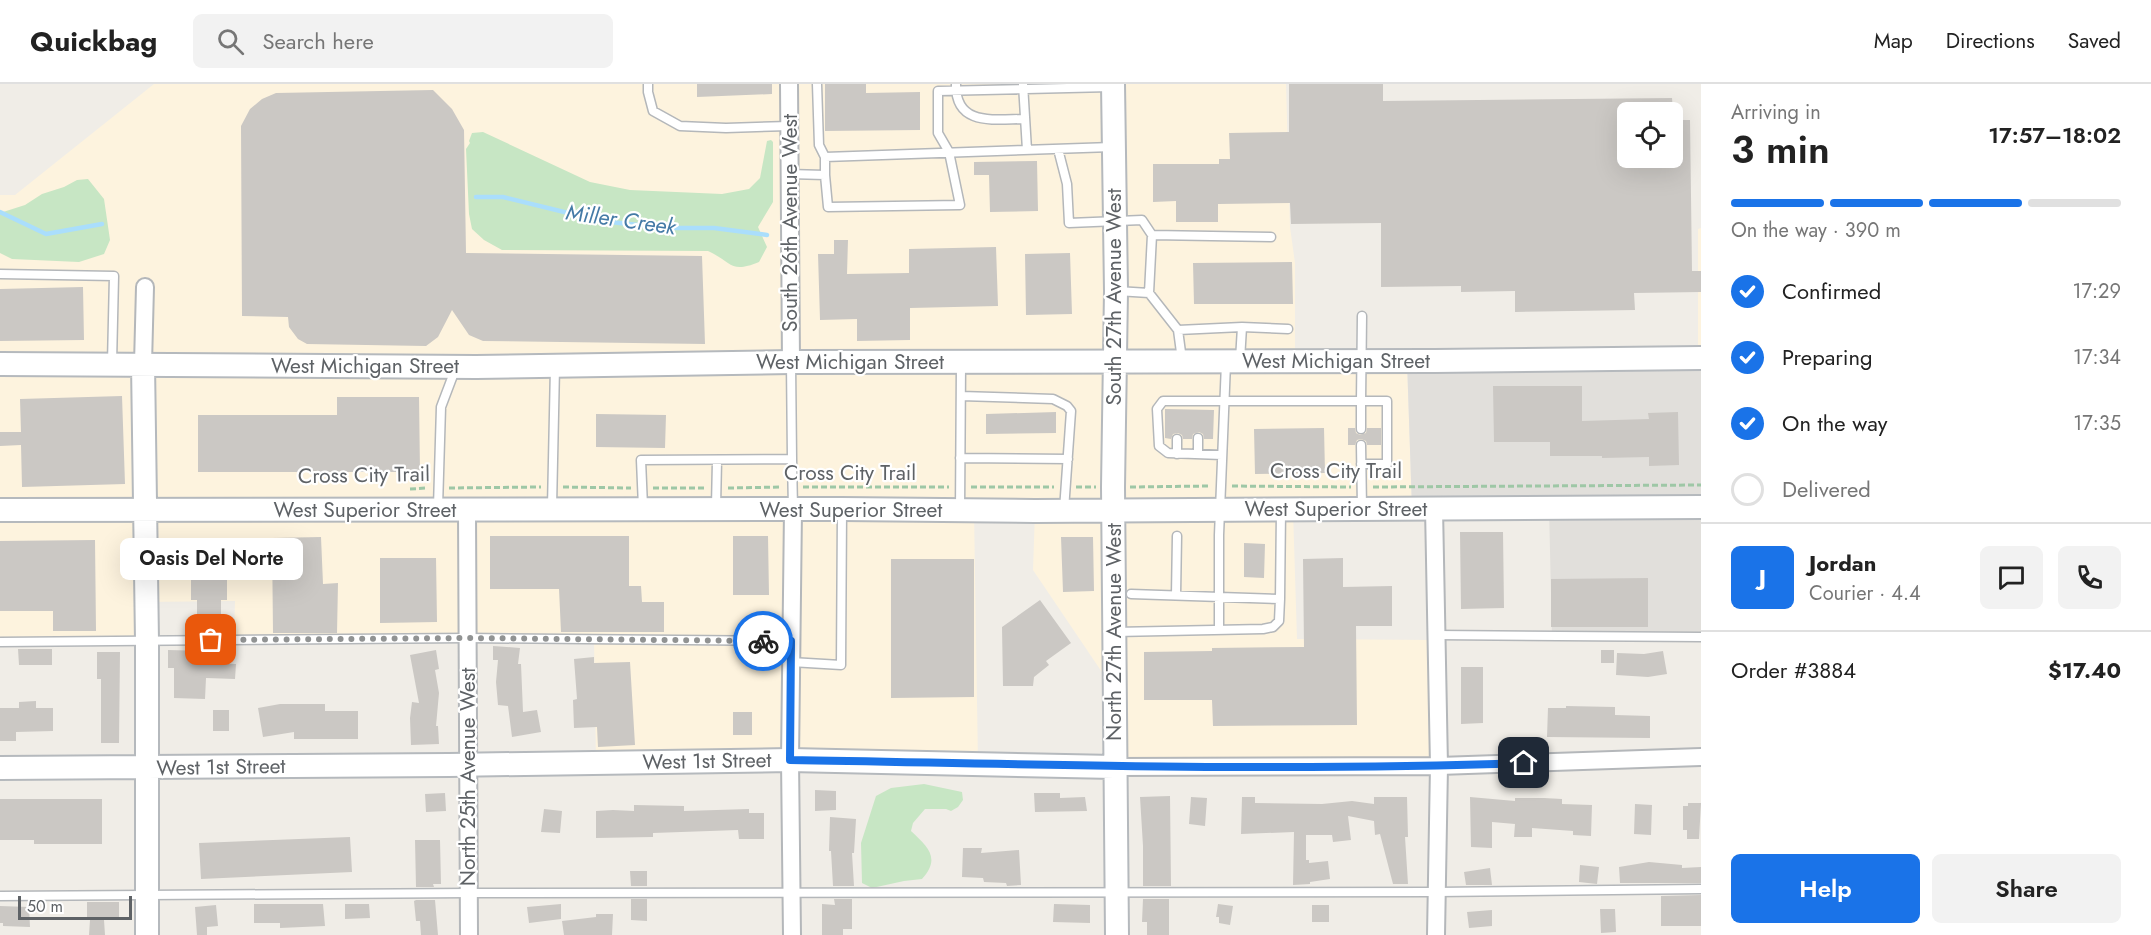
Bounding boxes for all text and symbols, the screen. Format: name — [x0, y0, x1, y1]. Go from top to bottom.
search box — [193, 14, 613, 68]
text: Quickbag — [30, 21, 157, 62]
icon: search — [214, 25, 247, 58]
text: Search here — [262, 25, 374, 57]
text: Map — [1874, 26, 1913, 56]
text: Directions — [1946, 26, 2035, 56]
text: Saved — [2068, 26, 2121, 56]
text: Arriving in — [1731, 98, 1821, 127]
map controls — [1617, 102, 1683, 168]
button: locate — [1617, 102, 1683, 168]
street label: South 26th Avenue West — [775, 114, 805, 332]
text: 17:57–18:02 — [1988, 119, 2121, 151]
text: 3 min — [1731, 121, 1830, 178]
street label: South 27th Avenue West — [1099, 189, 1129, 405]
water label: Miller Creek — [564, 195, 680, 243]
text: On the way · 390 m — [1731, 216, 1901, 245]
icon: check — [1731, 275, 1764, 308]
text: Confirmed — [1782, 275, 1881, 307]
text: 17:29 — [2073, 277, 2121, 306]
icon: check — [1731, 341, 1764, 374]
text: Preparing — [1782, 341, 1873, 373]
text: 17:34 — [2073, 343, 2121, 372]
street label: West Michigan Street — [1242, 346, 1430, 376]
street label: West Michigan Street — [756, 347, 944, 377]
street label: West Michigan Street — [271, 351, 459, 381]
icon: check — [1731, 407, 1764, 440]
text: On the way — [1782, 407, 1887, 439]
text: 17:35 — [2073, 409, 2121, 438]
street label: Cross City Trail — [1270, 456, 1402, 486]
street label: Cross City Trail — [784, 458, 916, 488]
street label: Cross City Trail — [298, 459, 430, 491]
text: Delivered — [1782, 473, 1871, 505]
street label: West Superior Street — [1245, 494, 1427, 524]
street label: West Superior Street — [274, 495, 456, 525]
street label: West Superior Street — [760, 495, 942, 525]
street label: North 27th Avenue West — [1099, 523, 1129, 741]
callout: Oasis Del Norte — [119, 538, 302, 580]
text: Oasis Del Norte — [139, 544, 284, 573]
button: chat — [1980, 546, 2043, 609]
button: phone — [2058, 546, 2121, 609]
text: Jordan — [1809, 547, 1876, 579]
text: J — [1759, 561, 1766, 593]
text: Courier · 4.4 — [1809, 579, 1921, 608]
courier — [733, 611, 793, 671]
pin — [185, 614, 236, 665]
icon: bag — [194, 623, 227, 656]
icon: bike — [747, 625, 780, 658]
text: Order #3884 — [1731, 654, 1856, 686]
text: $17.40 — [2048, 654, 2121, 686]
street label: North 25th Avenue West — [453, 668, 483, 886]
pin — [1498, 737, 1549, 788]
street label: West 1st Street — [642, 745, 772, 777]
icon: home — [1507, 746, 1540, 779]
street label: West 1st Street — [156, 751, 286, 783]
button: Help — [1731, 854, 1920, 923]
button: Share — [1932, 854, 2121, 923]
scale bar — [18, 893, 132, 920]
text: 50 m — [27, 895, 63, 918]

